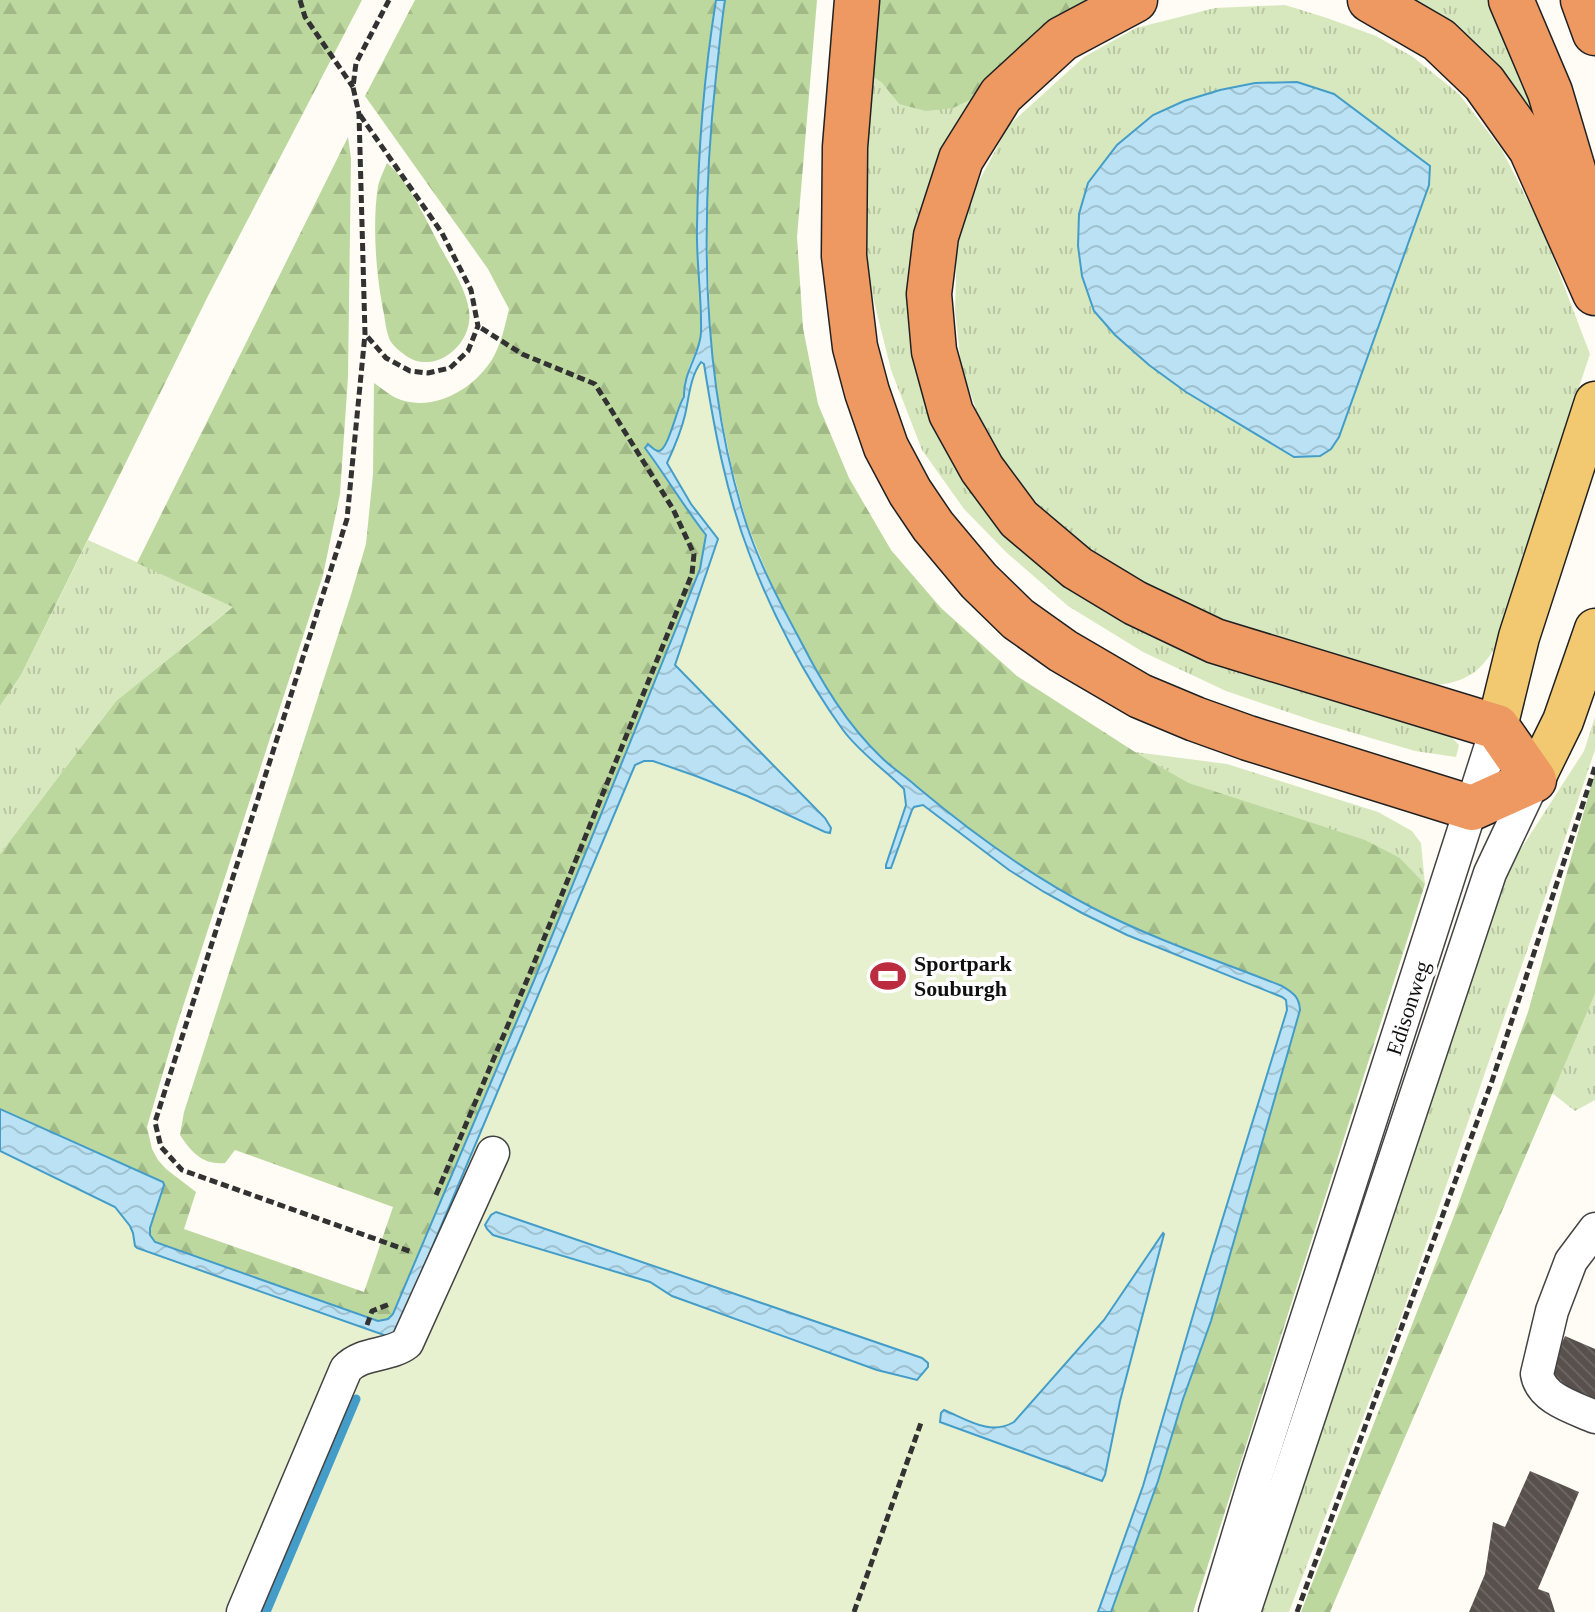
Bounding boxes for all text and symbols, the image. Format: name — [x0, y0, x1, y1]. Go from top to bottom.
place label: Sportpark Souburgh — [914, 951, 1013, 1001]
sports icon: Sportpark Souburgh — [869, 957, 907, 995]
street label: Edisonweg — [1381, 958, 1435, 1058]

